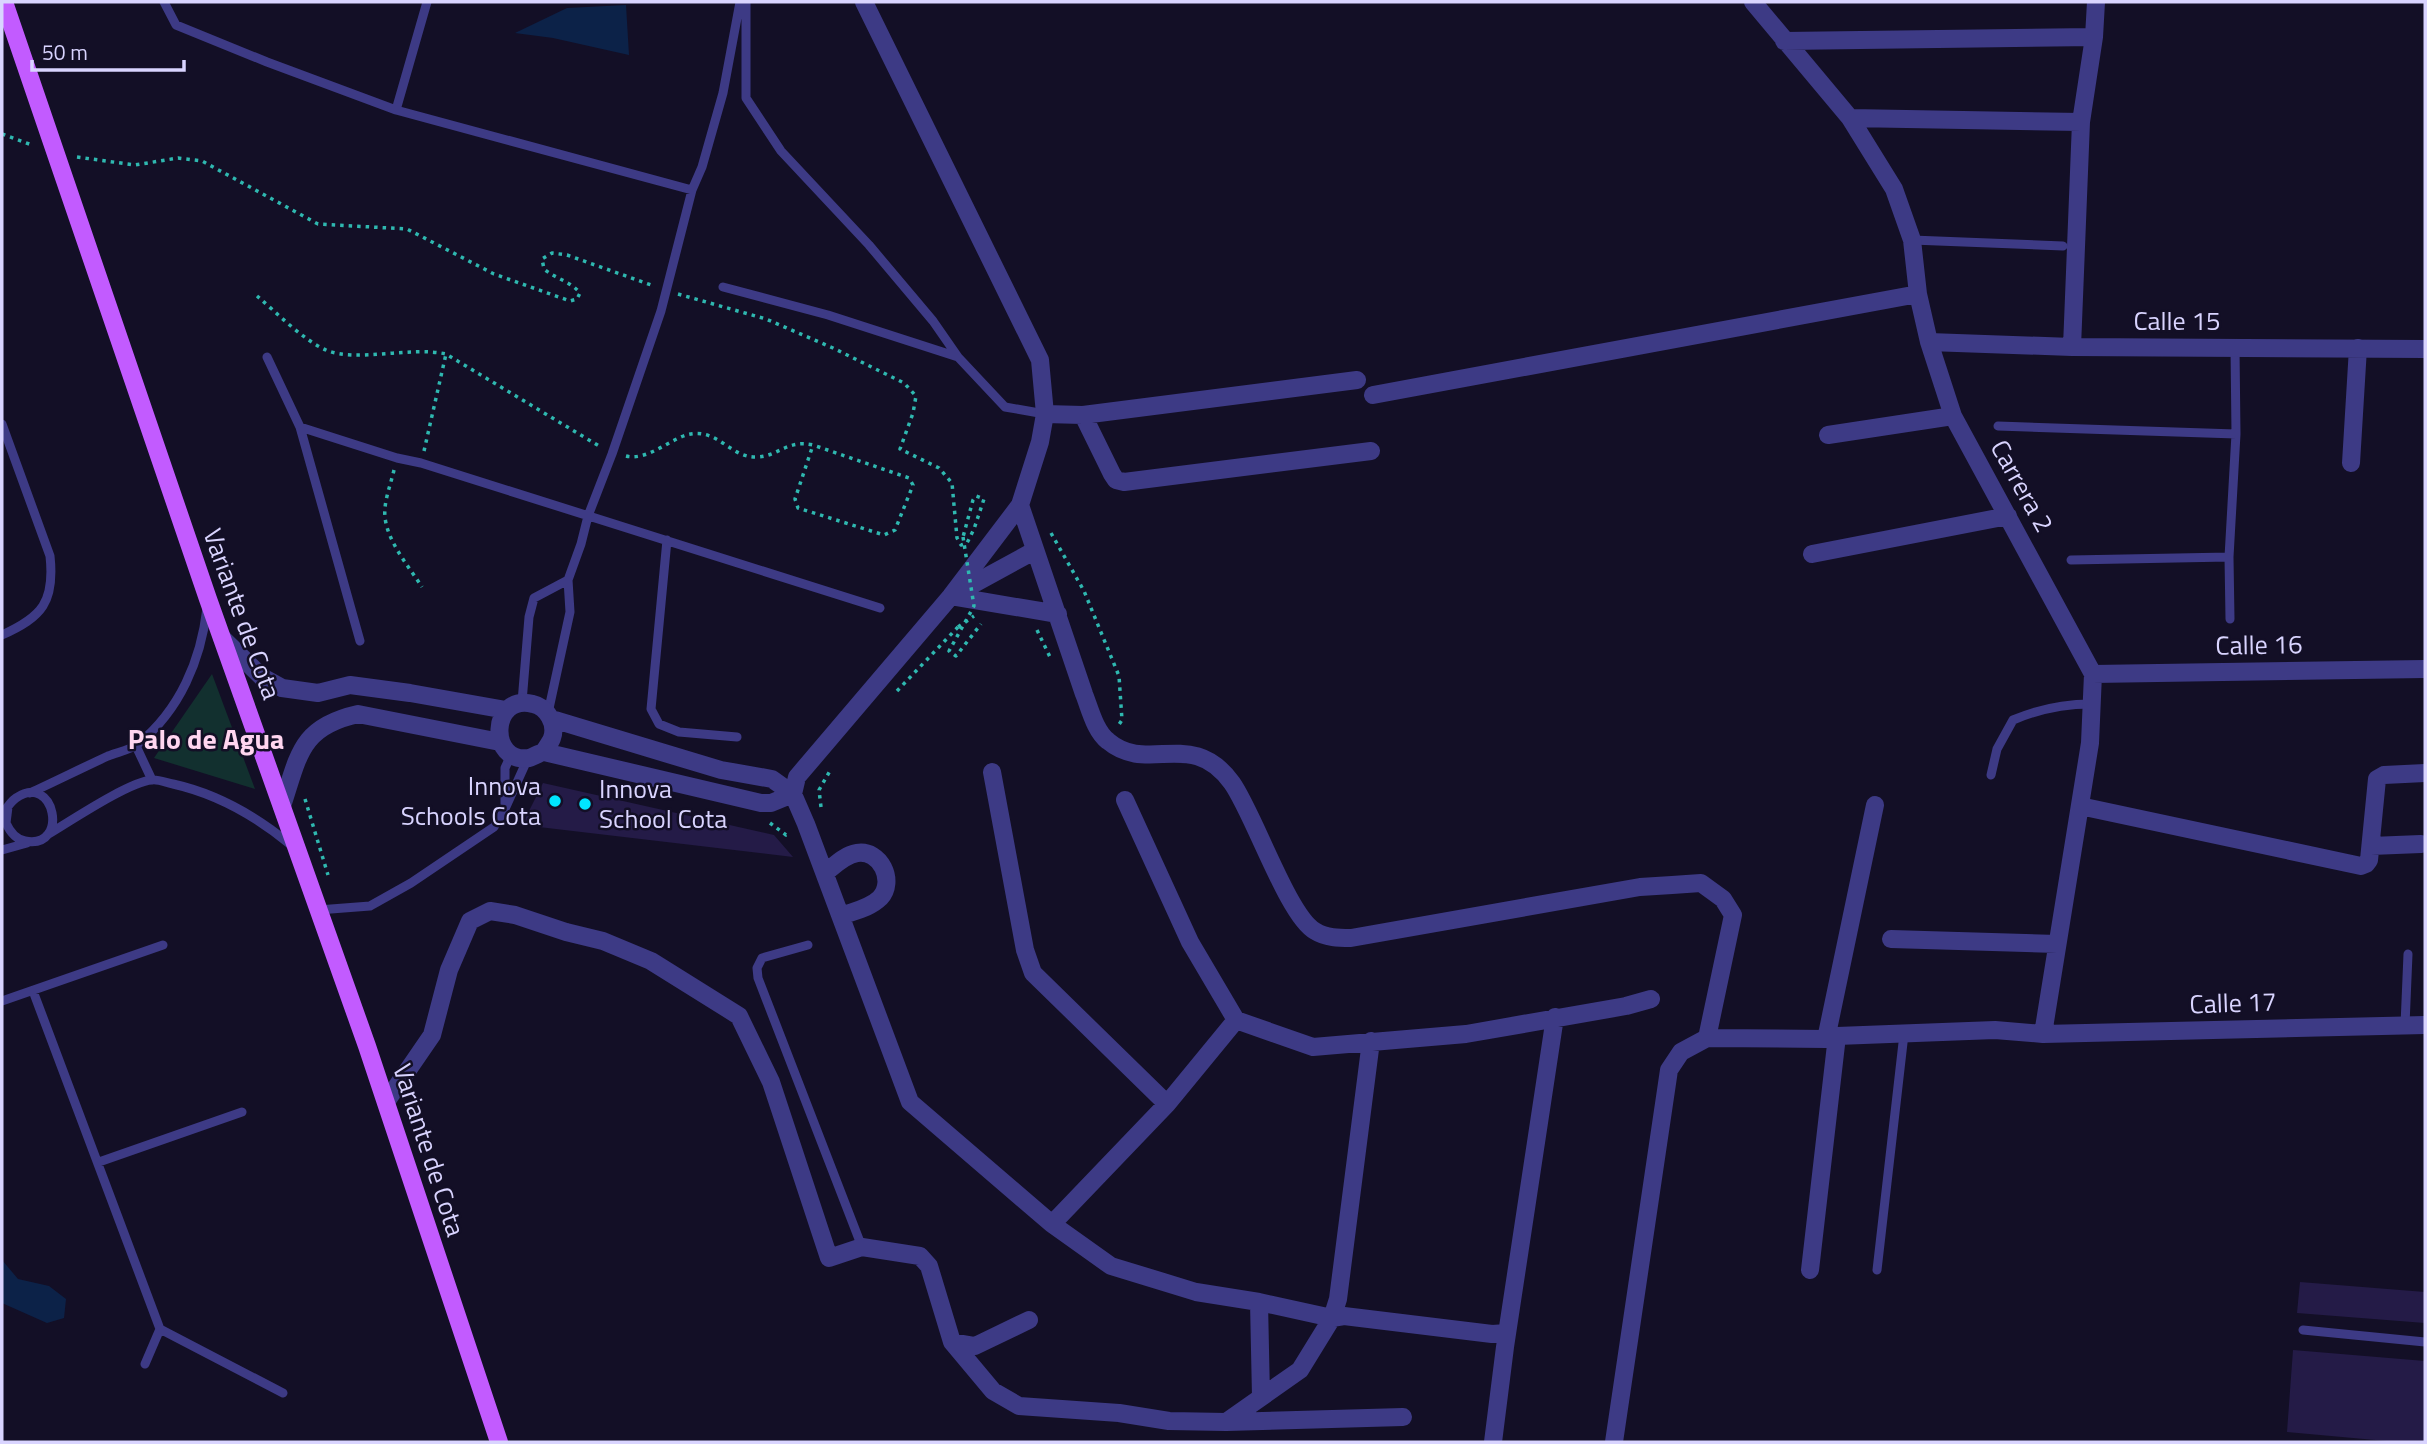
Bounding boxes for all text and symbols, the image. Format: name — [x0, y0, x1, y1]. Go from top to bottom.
scale bar — [32, 28, 184, 72]
text: 50 m — [42, 36, 88, 68]
street label: Calle 15 — [2133, 301, 2221, 340]
street label: Carrera 2 — [1981, 432, 2064, 539]
street label: Variante de Cota — [193, 523, 291, 705]
street label: Calle 16 — [2215, 624, 2303, 665]
district label: Palo de Agua — [128, 717, 284, 760]
place label: Innova Schools Cota — [401, 766, 541, 835]
place label: Innova School Cota — [599, 769, 727, 838]
marker: Innova Schools Cota — [547, 793, 563, 809]
marker: Innova School Cota — [577, 796, 593, 812]
street label: Calle 17 — [2189, 981, 2277, 1024]
street label: Variante de Cota — [383, 1059, 476, 1241]

